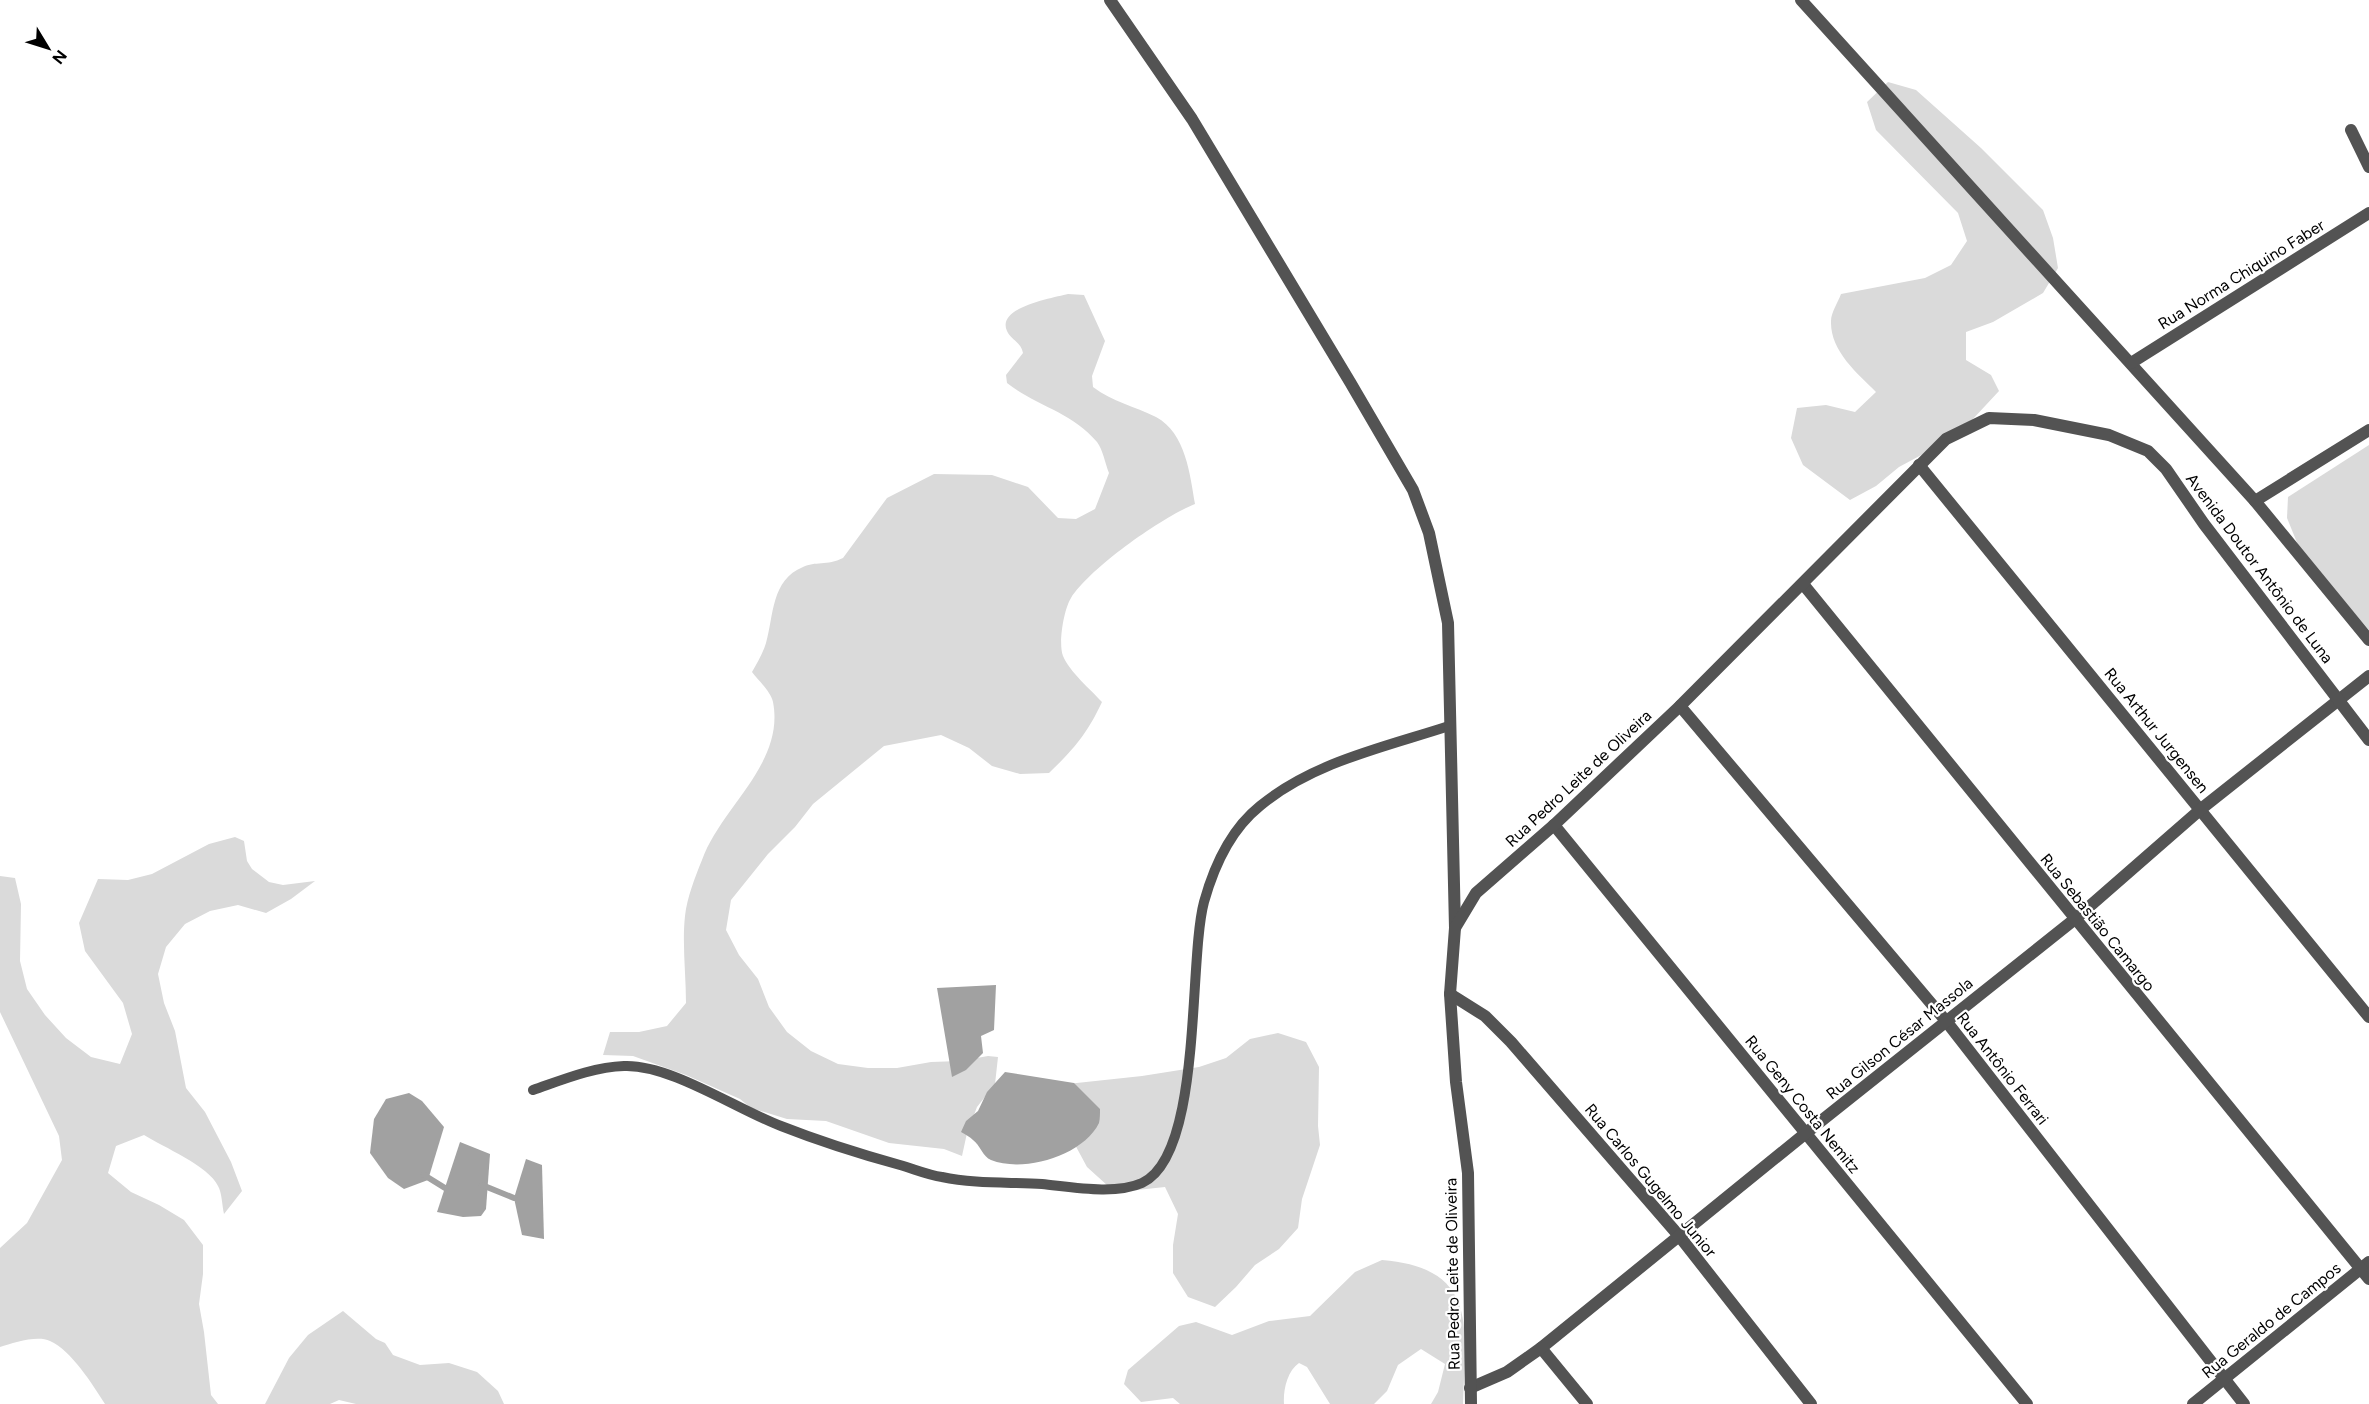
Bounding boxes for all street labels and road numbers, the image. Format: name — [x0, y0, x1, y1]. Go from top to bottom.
street label: Rua Norma Chiquino Faber — [2155, 215, 2328, 333]
street label: Avenida Doutor Antônio de Luna — [2182, 470, 2337, 667]
street label: Rua Arthur Jurgensen — [2100, 664, 2213, 797]
street label: Rua Pedro Leite de Oliveira — [1502, 706, 1655, 851]
street label: Rua Sebastião Camargo — [2036, 850, 2159, 995]
street label: Rua Gilson César Massola — [1822, 973, 1976, 1103]
street label: Rua Antônio Ferrari — [1953, 1008, 2052, 1128]
street label: Rua Geny Costa Nemitz — [1741, 1032, 1864, 1177]
street label: Rua Carlos Gugelmo Junior — [1581, 1100, 1721, 1261]
street label: Rua Pedro Leite de Oliveira — [1441, 1178, 1464, 1370]
street label: Rua Geraldo de Campos — [2198, 1259, 2345, 1382]

